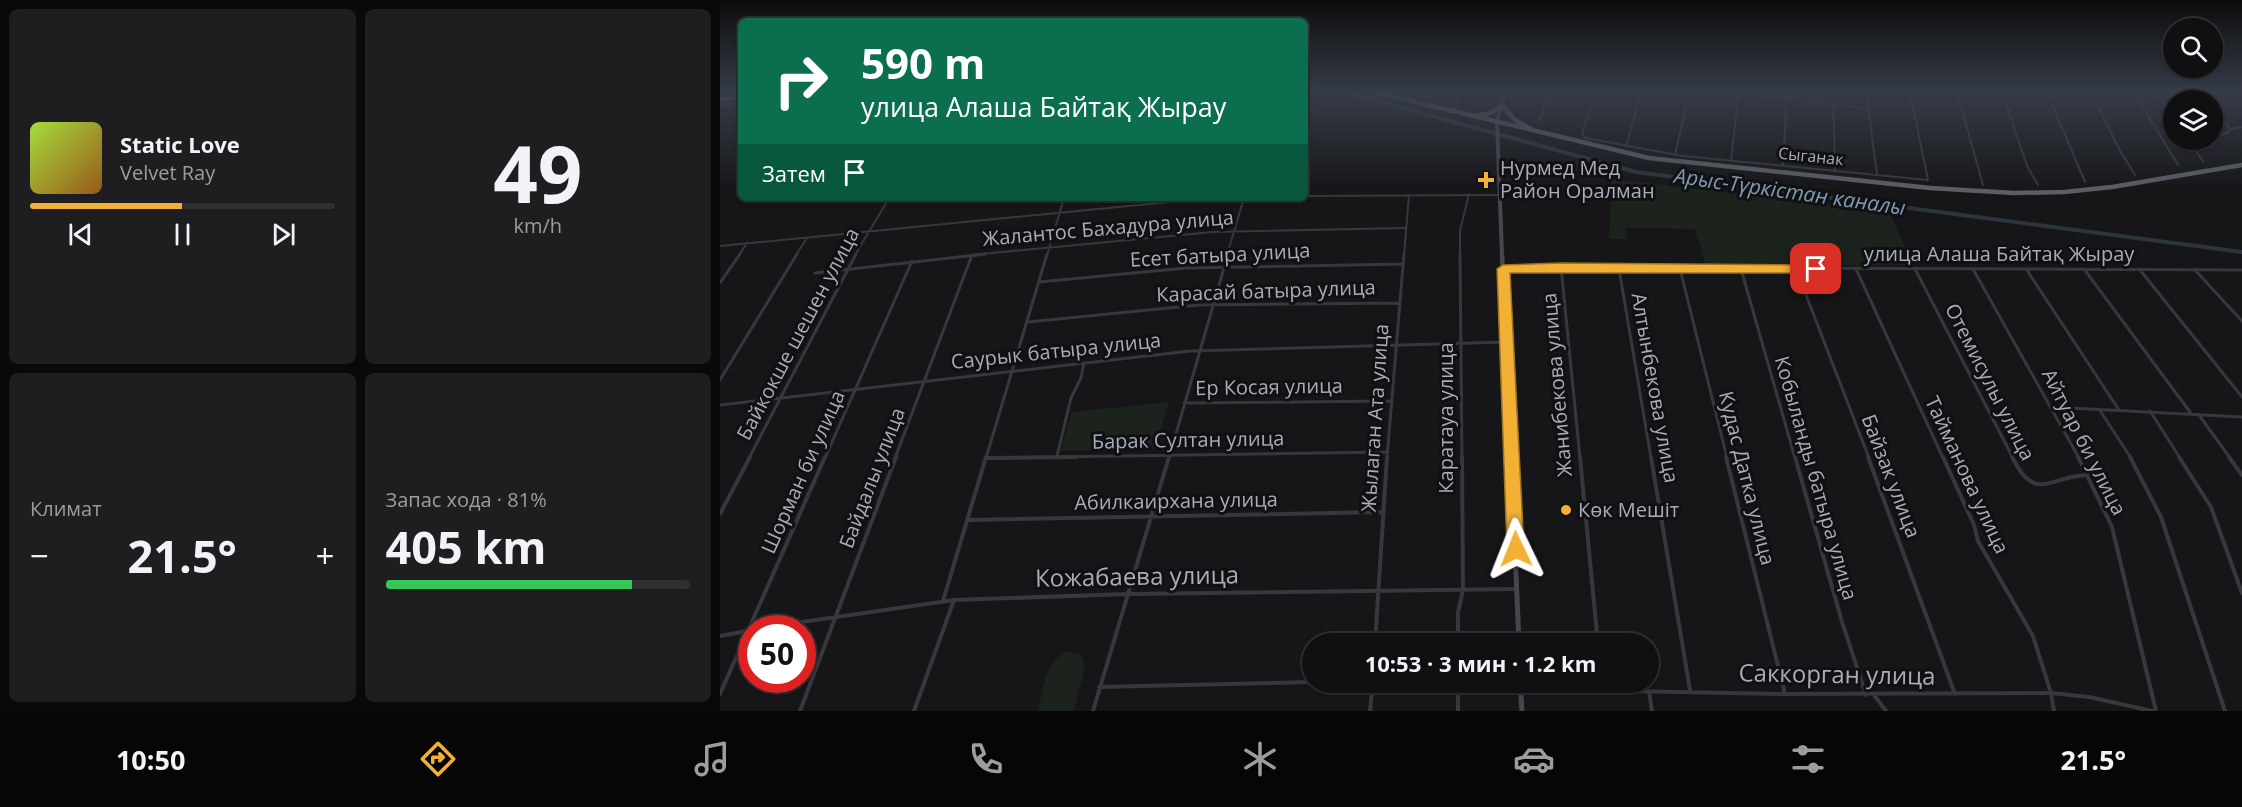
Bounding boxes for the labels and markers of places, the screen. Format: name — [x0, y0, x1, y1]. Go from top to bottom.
place label: Нурмед Мед Район Оралман — [1500, 154, 1655, 204]
marker: Нурмед Мед Район Оралман — [1477, 171, 1495, 189]
pin — [1790, 243, 1841, 294]
place label: Көк Мешіт — [1578, 496, 1679, 523]
marker: Көк Мешіт — [1559, 503, 1573, 517]

